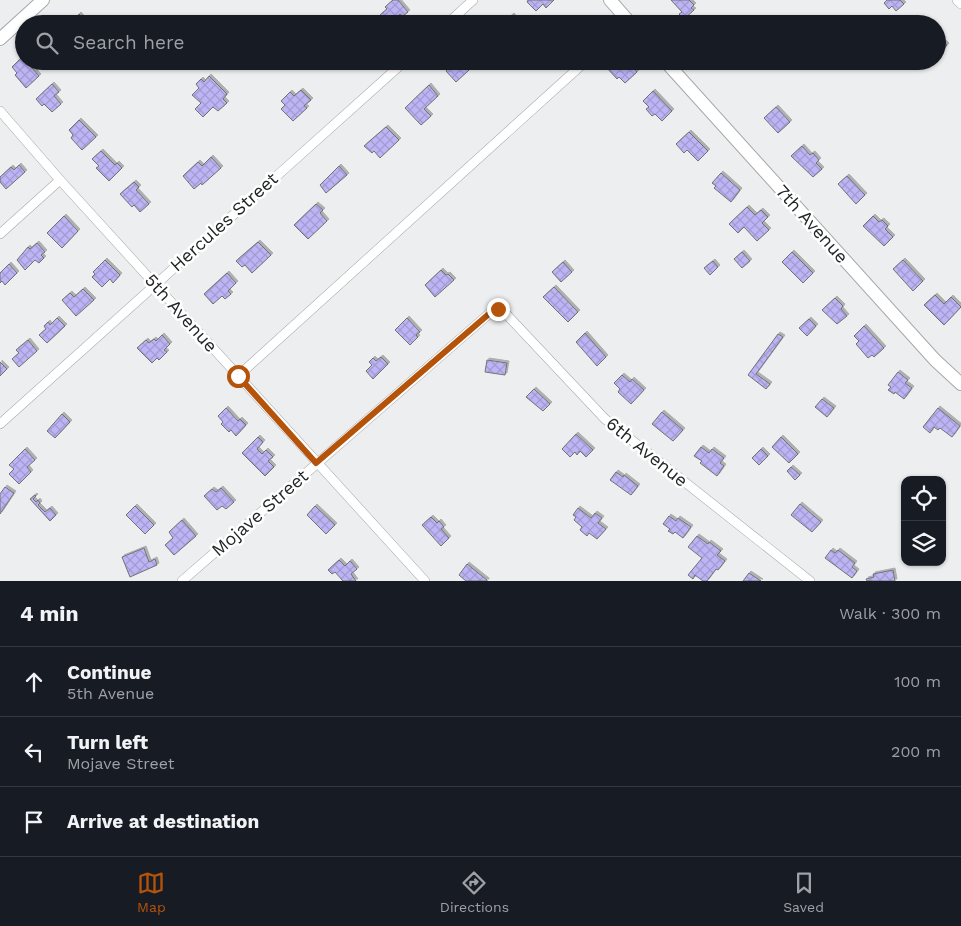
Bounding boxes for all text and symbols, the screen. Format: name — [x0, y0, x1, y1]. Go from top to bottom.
search box — [15, 15, 946, 70]
icon: search — [33, 29, 61, 57]
text: Search here — [73, 31, 184, 54]
street label: Hercules Street — [166, 168, 282, 275]
street label: 7th Avenue — [772, 180, 853, 267]
street label: 5th Avenue — [141, 269, 222, 356]
route end — [487, 298, 510, 321]
route start — [227, 365, 250, 388]
street label: 6th Avenue — [602, 412, 692, 491]
street label: Mojave Street — [207, 465, 312, 560]
map controls — [901, 476, 946, 566]
button: locate — [901, 476, 946, 521]
button: layers — [901, 521, 946, 566]
text: 4 min — [20, 601, 78, 626]
text: Walk · 300 m — [839, 604, 941, 623]
text: Continue — [67, 661, 151, 684]
icon: ahead — [20, 668, 48, 696]
text: 100 m — [894, 672, 941, 691]
text: 5th Avenue — [67, 684, 154, 703]
text: Turn left — [67, 731, 148, 754]
icon: left — [20, 738, 48, 766]
text: 200 m — [891, 742, 941, 761]
text: Mojave Street — [67, 754, 174, 773]
icon: arrive — [20, 808, 48, 836]
text: Arrive at destination — [67, 810, 259, 833]
tab: Map — [137, 869, 166, 915]
tab: Directions — [440, 869, 509, 915]
tab: Saved — [783, 869, 824, 915]

